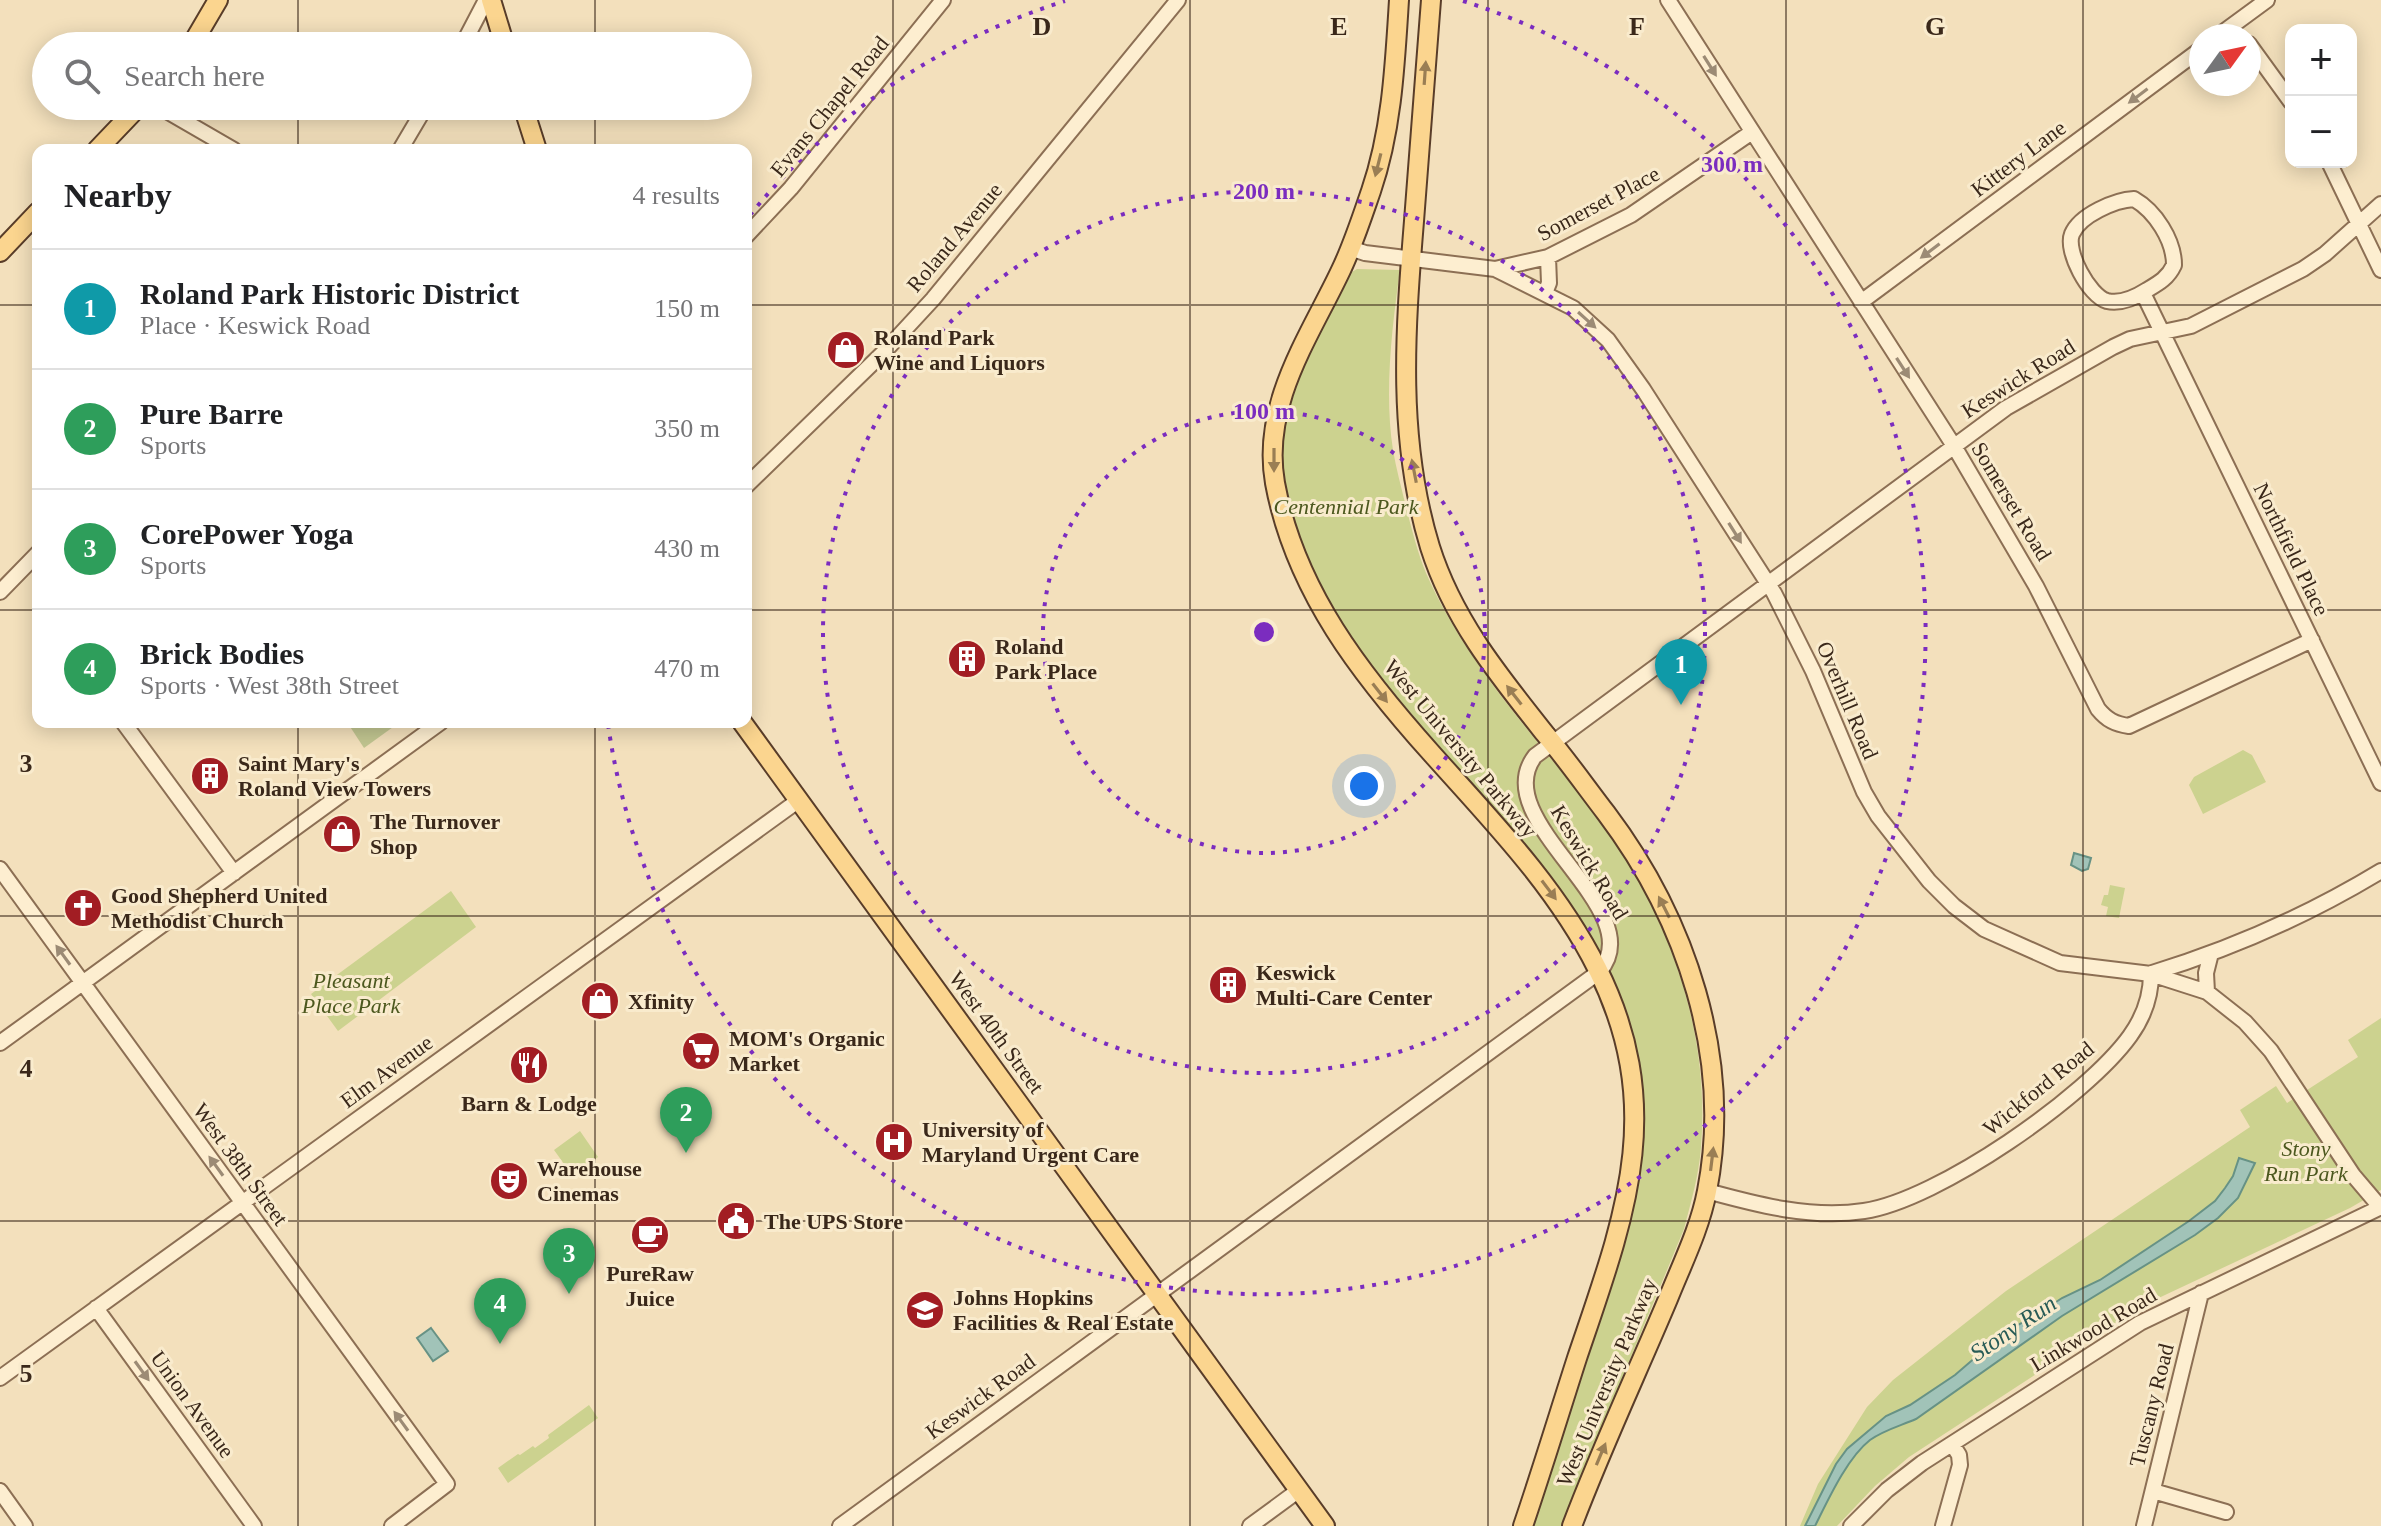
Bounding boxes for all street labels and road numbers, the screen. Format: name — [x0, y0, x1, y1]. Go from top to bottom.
street label: Evans Chapel Road — [765, 31, 894, 182]
street label: Kittery Lane — [1966, 115, 2070, 202]
street label: Somerset Place — [1533, 161, 1664, 246]
street label: Roland Avenue — [902, 178, 1007, 297]
street label: Keswick Road — [1957, 334, 2080, 423]
street label: Somerset Road — [1966, 437, 2057, 565]
street label: Northfield Place — [2249, 479, 2335, 620]
street label: Overhill Road — [1812, 638, 1884, 763]
street label: West University Parkway — [1379, 654, 1542, 842]
street label: Keswick Road — [1546, 801, 1633, 924]
street label: West 40th Street — [944, 966, 1049, 1098]
street label: Elm Avenue — [335, 1030, 437, 1113]
street label: Wickford Road — [1978, 1036, 2099, 1141]
street label: West 38th Street — [188, 1098, 293, 1230]
street label: West University Parkway — [1551, 1274, 1662, 1490]
street label: Linkwood Road — [2026, 1282, 2161, 1377]
street label: Tuscany Road — [2124, 1341, 2179, 1469]
street label: Union Avenue — [145, 1346, 240, 1463]
street label: Keswick Road — [921, 1348, 1040, 1444]

